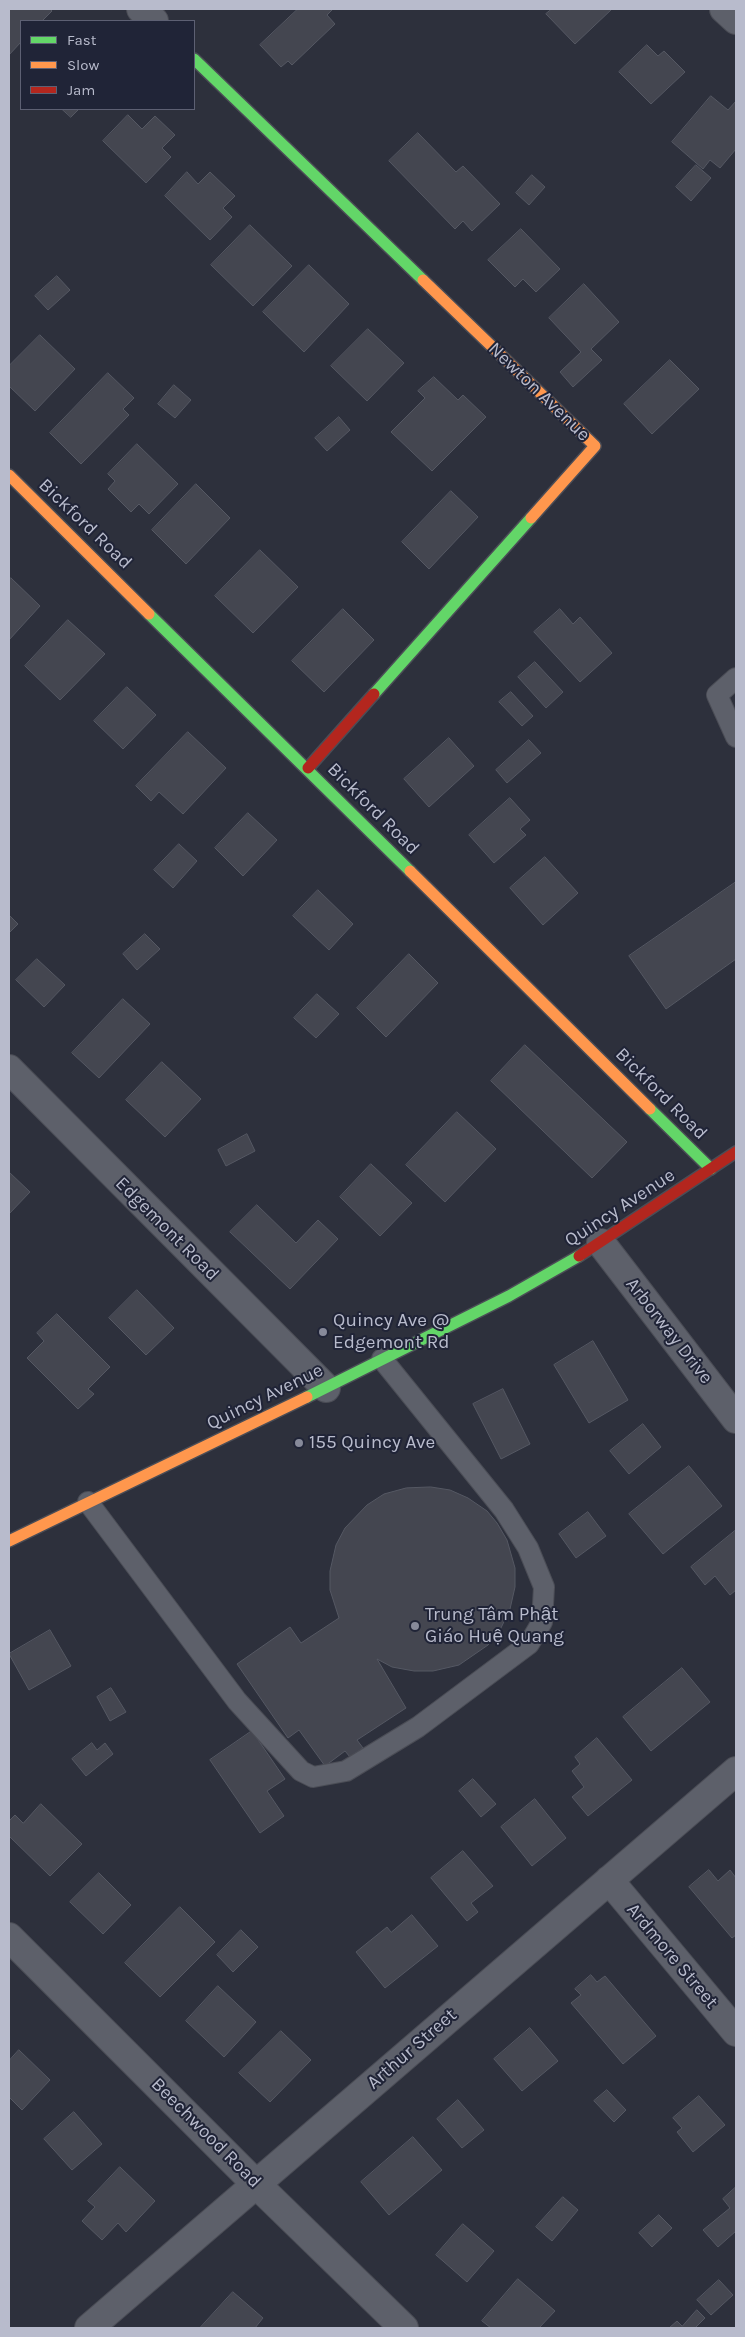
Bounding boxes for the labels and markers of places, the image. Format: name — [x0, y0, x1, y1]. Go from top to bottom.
place label: Quincy Ave @ Edgemont Rd — [333, 1310, 450, 1354]
marker: Quincy Ave @ Edgemont Rd — [317, 1326, 329, 1338]
place label: 155 Quincy Ave — [309, 1432, 435, 1454]
marker: 155 Quincy Ave — [293, 1437, 305, 1449]
place label: Trung Tâm Phật Giáo Huệ Quang — [425, 1604, 564, 1648]
marker: Trung Tâm Phật Giáo Huệ Quang — [409, 1620, 421, 1632]

